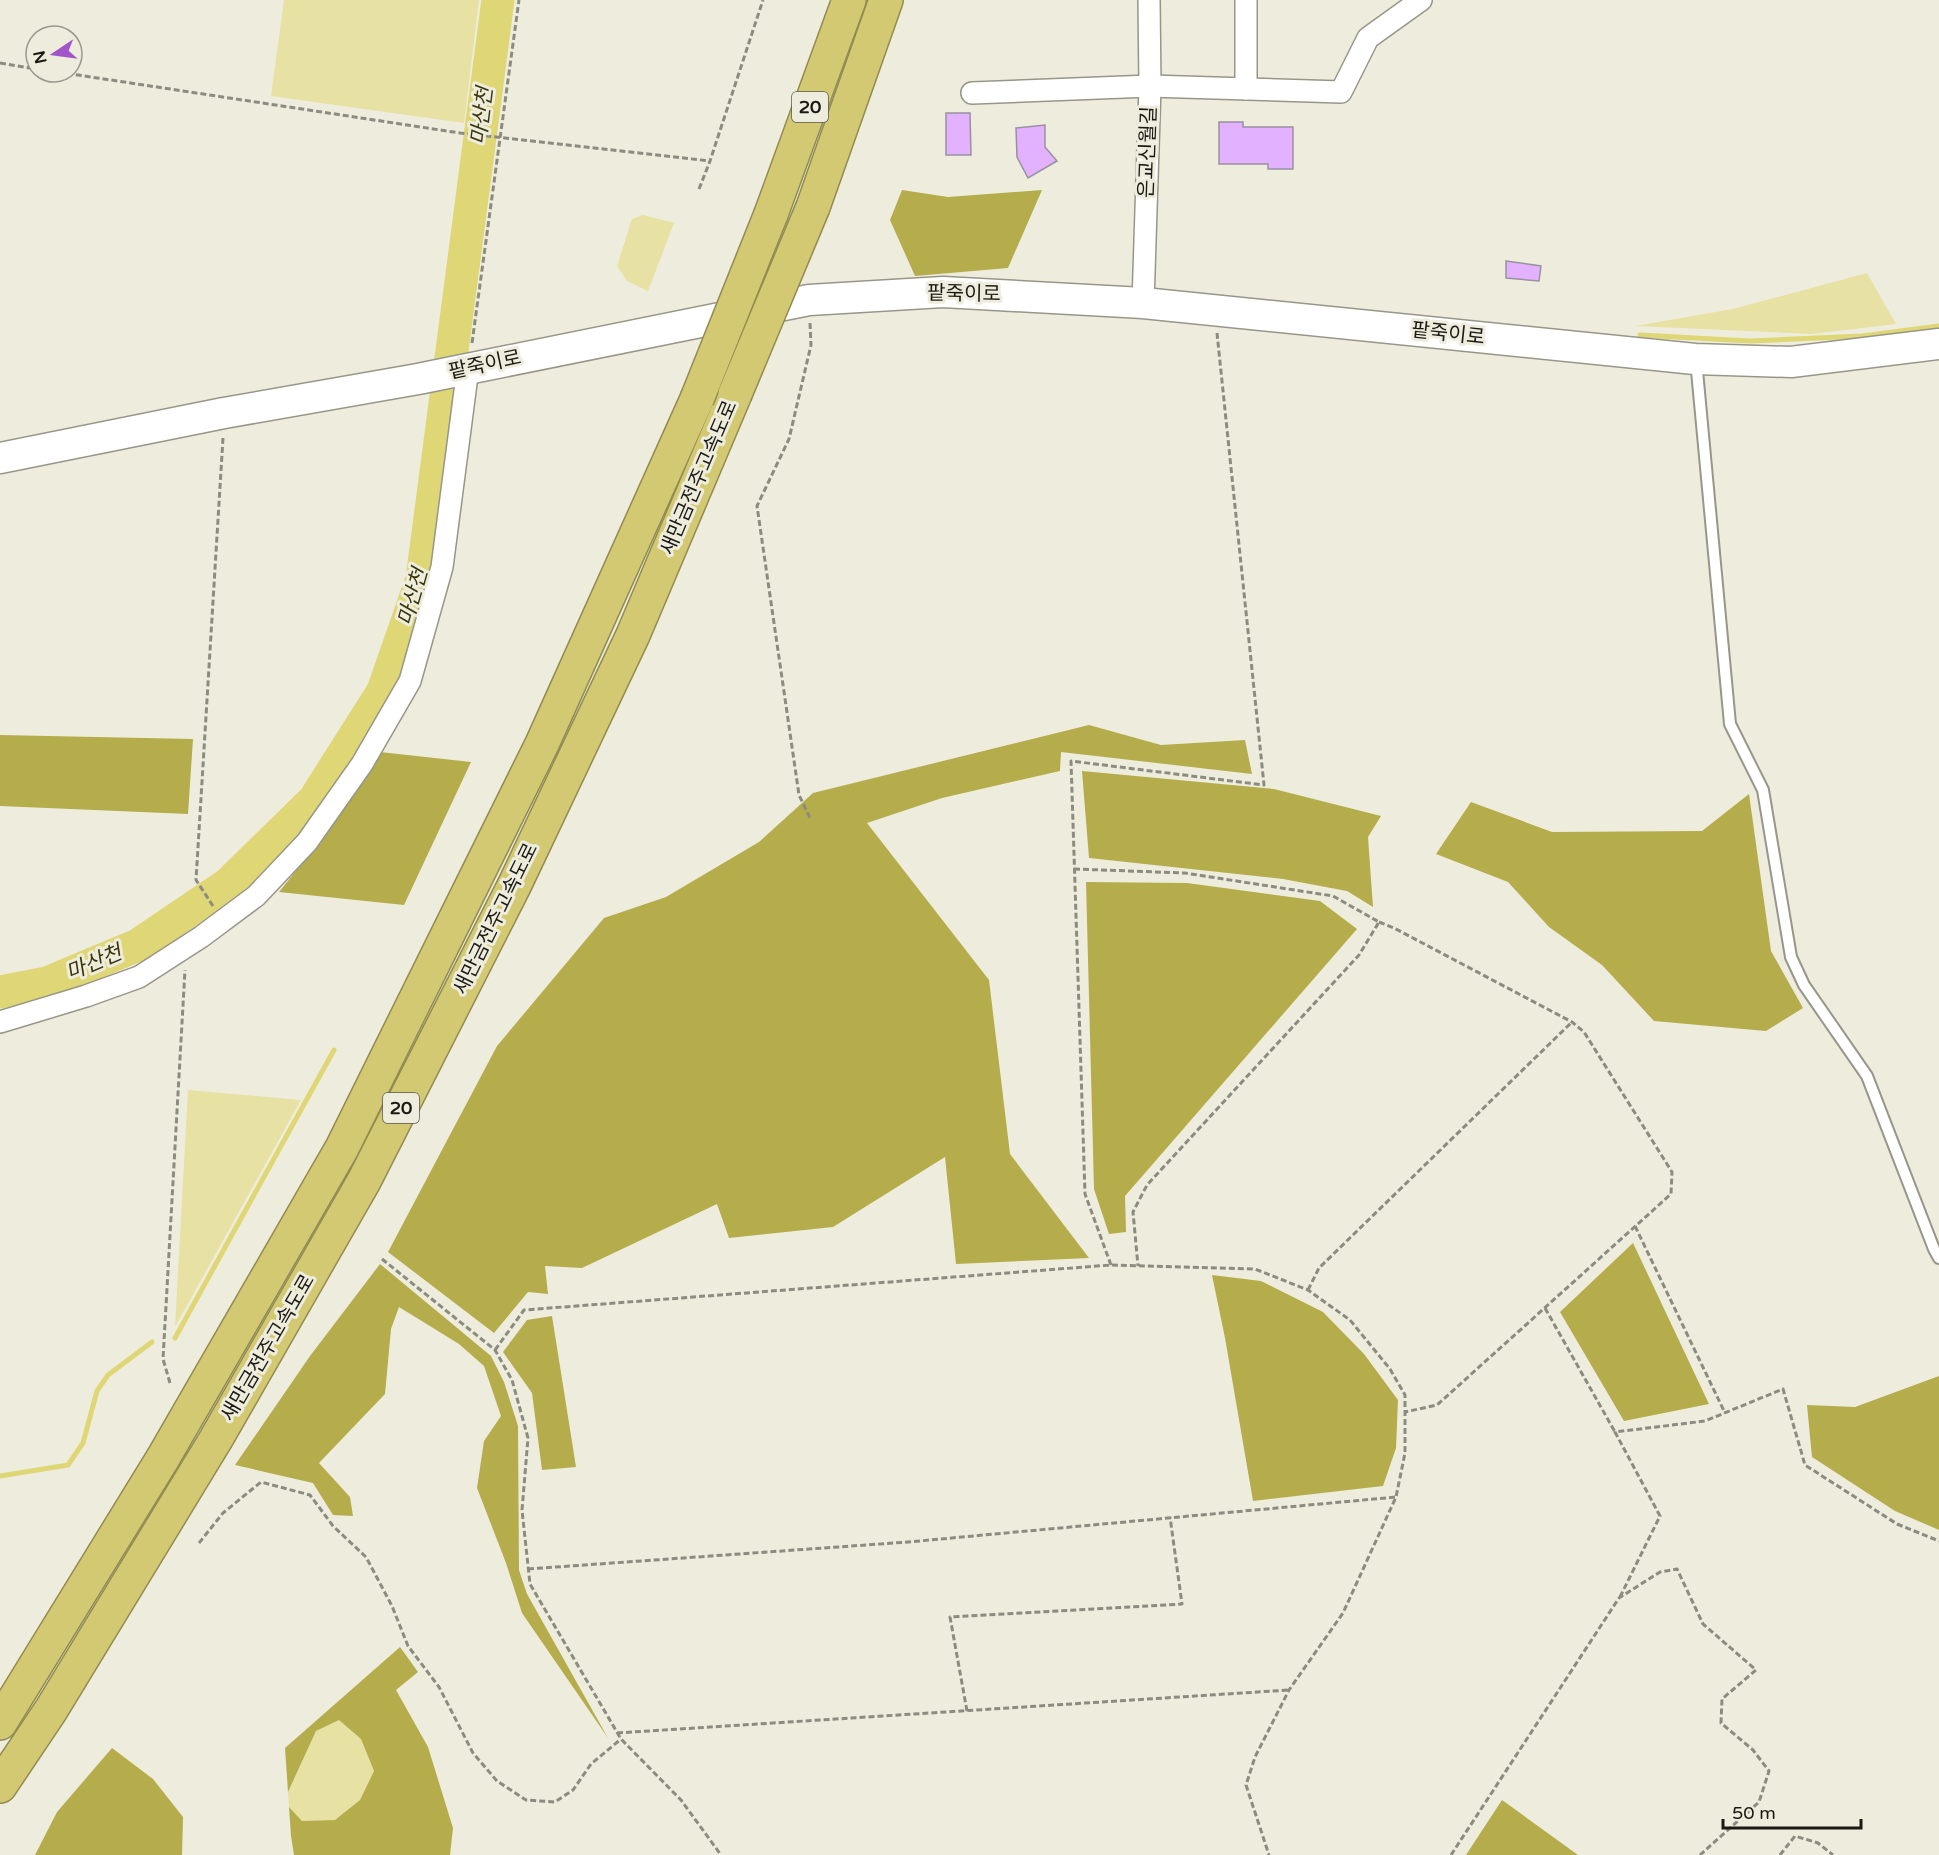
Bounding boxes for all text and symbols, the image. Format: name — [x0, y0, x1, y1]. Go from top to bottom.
north arrow — [24, 24, 84, 84]
text: N — [29, 49, 52, 66]
water label: 마산천 — [466, 83, 498, 146]
road number: 20 — [792, 92, 828, 122]
street label: 은교신월길 — [1134, 106, 1162, 198]
street label: 팥죽이로 — [927, 281, 1001, 307]
street label: 팥죽이로 — [1410, 318, 1486, 350]
street label: 팥죽이로 — [447, 346, 523, 384]
street label: 새만금전주고속도로 — [656, 397, 742, 559]
water label: 마산천 — [393, 563, 434, 628]
street label: 새만금전주고속도로 — [449, 839, 543, 999]
water label: 마산천 — [62, 939, 128, 986]
road number: 20 — [383, 1093, 419, 1123]
street label: 새만금전주고속도로 — [216, 1270, 320, 1426]
scale bar — [1723, 1792, 1861, 1830]
text: 50 m — [1732, 1802, 1776, 1824]

